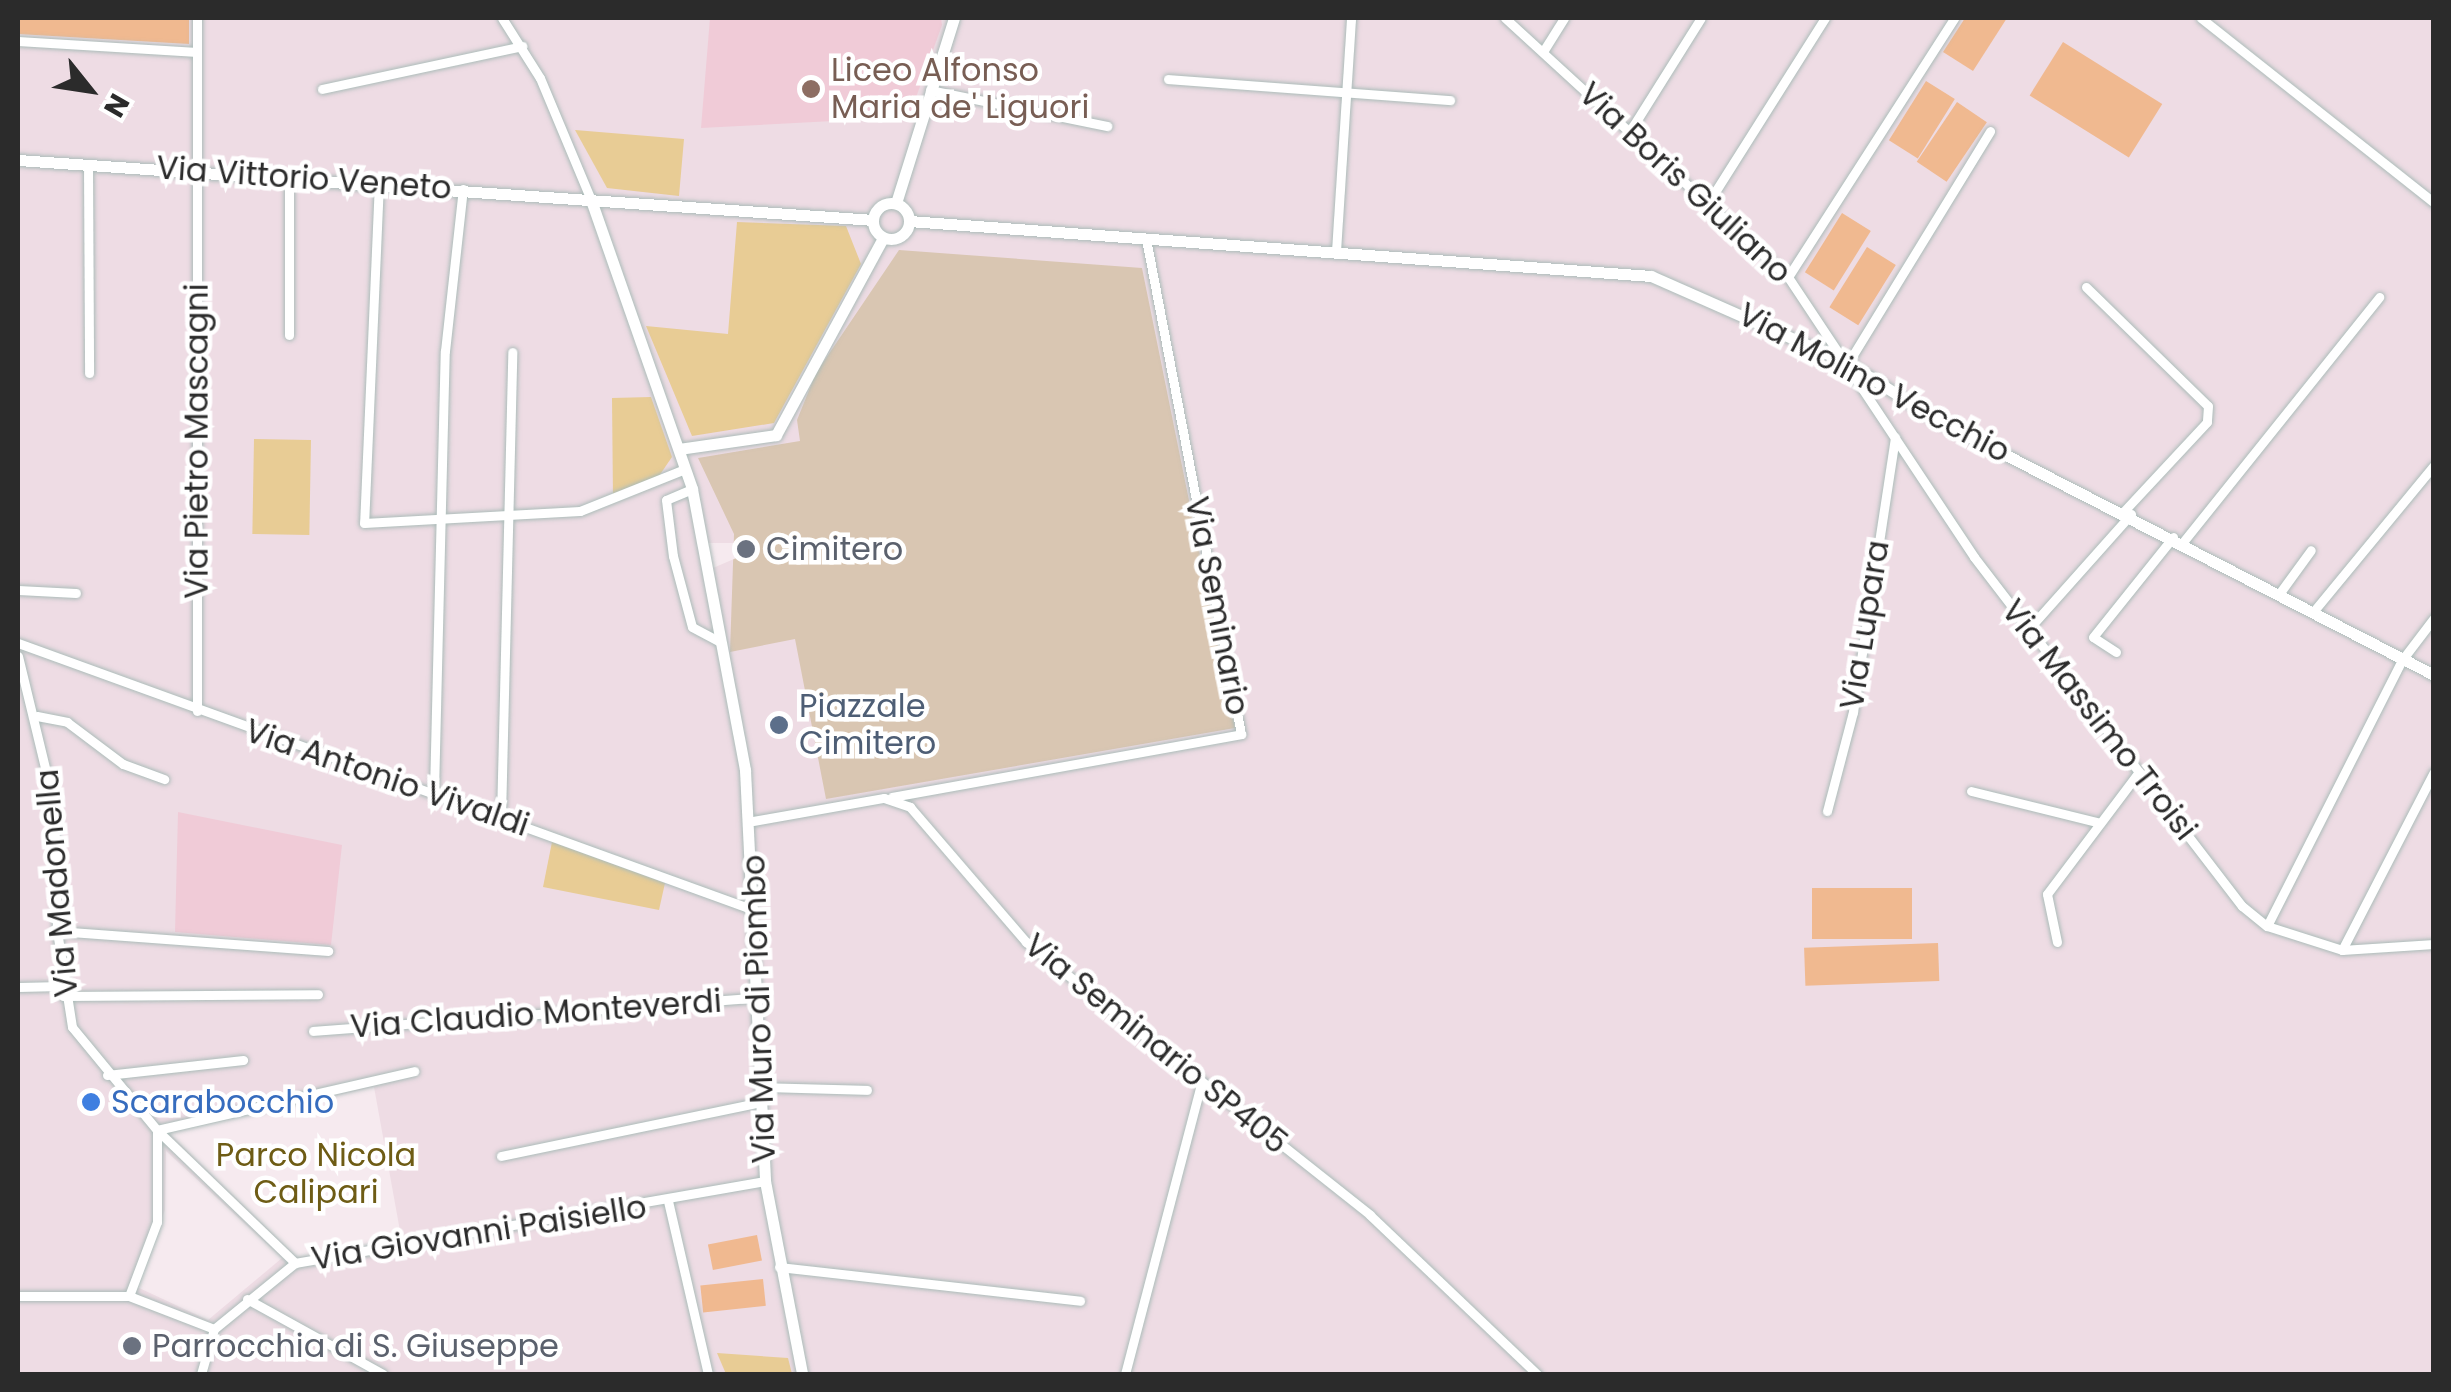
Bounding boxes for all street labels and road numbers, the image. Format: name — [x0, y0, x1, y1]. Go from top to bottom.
street label: Via Boris Giuliano — [1571, 75, 1799, 291]
street label: Via Vittorio Veneto — [155, 149, 453, 207]
street label: Via Pietro Mascagni — [178, 283, 216, 599]
street label: Via Molino Vecchio — [1732, 295, 2016, 471]
street label: Via Seminario — [1177, 494, 1257, 718]
street label: Via Lupara — [1833, 538, 1897, 712]
street label: Via Massimo Troisi — [1993, 592, 2205, 848]
street label: Via Antonio Vivaldi — [240, 711, 534, 845]
street label: Via Madonella — [28, 767, 86, 999]
street label: Via Muro di Piombo — [734, 854, 784, 1164]
street label: Via Seminario SP405 — [1017, 926, 1295, 1162]
street label: Via Claudio Monteverdi — [349, 982, 723, 1046]
street label: Via Giovanni Paisiello — [309, 1188, 649, 1278]

